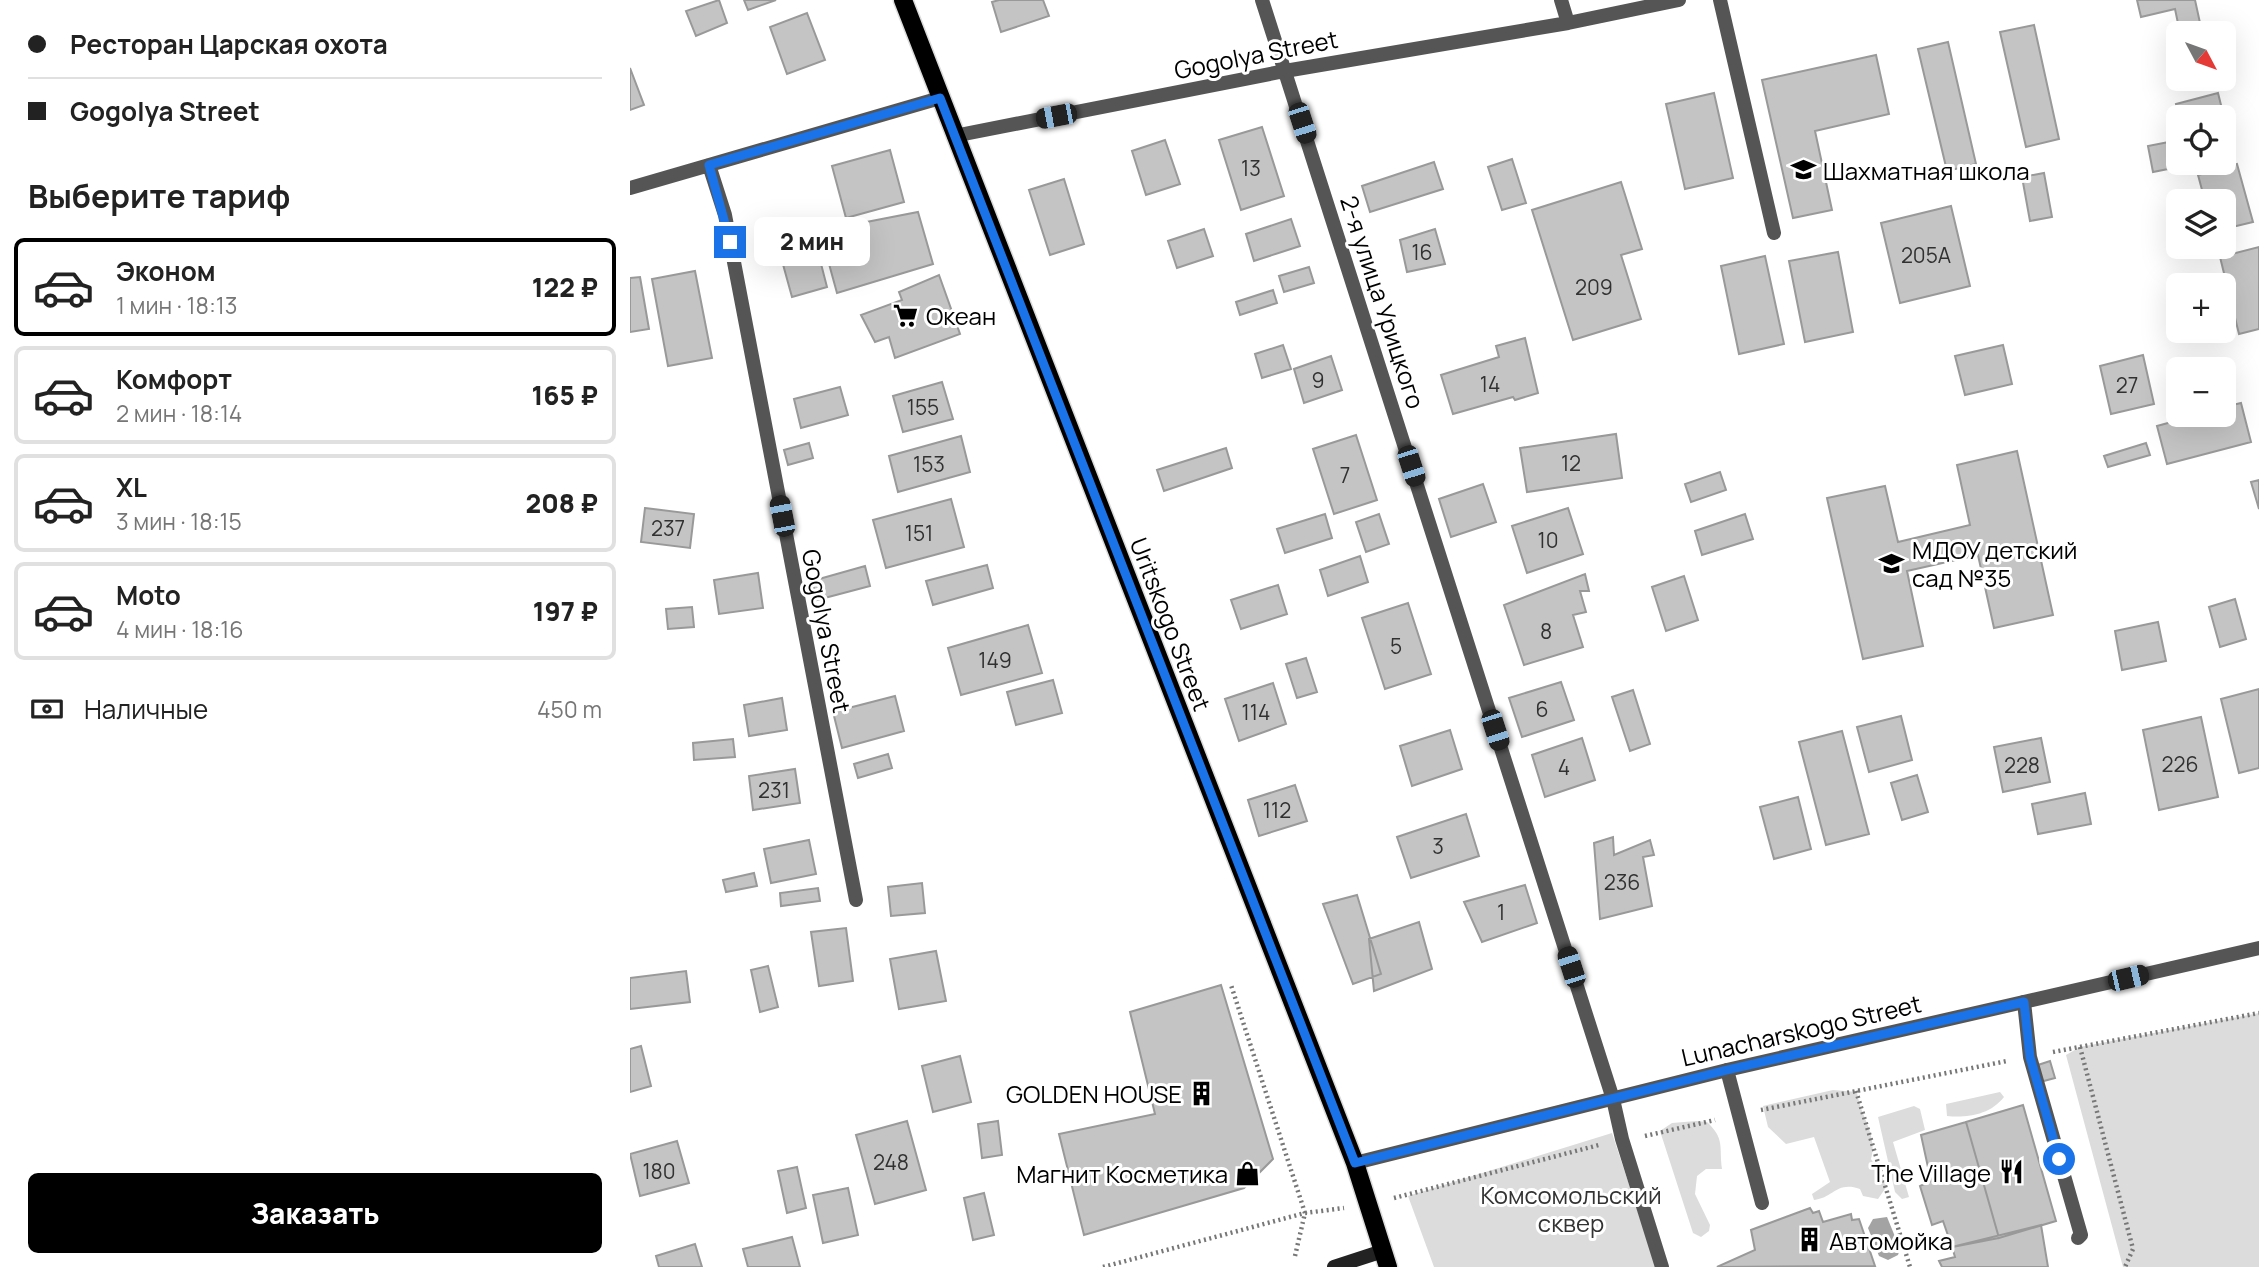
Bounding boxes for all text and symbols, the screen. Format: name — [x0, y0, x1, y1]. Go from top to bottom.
north arrow — [2166, 21, 2236, 91]
map controls — [2166, 21, 2236, 427]
street label: Gogolya Street — [1171, 22, 1341, 86]
text: Ресторан Царская охота — [70, 26, 388, 62]
text: Gogolya Street — [70, 93, 260, 129]
car — [1286, 100, 1319, 146]
car — [1034, 102, 1079, 130]
button: locate — [2166, 105, 2236, 175]
house number: 13 — [1241, 154, 1261, 182]
place label: Шахматная школа — [1823, 154, 2030, 187]
school or university icon: Шахматная школа — [1789, 156, 1817, 184]
text: Выберите тариф — [28, 174, 290, 218]
button: layers — [2166, 189, 2236, 259]
street label: 2-я улица Урицкого — [1333, 191, 1433, 413]
callout: 2 мин — [754, 218, 870, 266]
text: 2 мин — [780, 225, 844, 257]
route end — [714, 226, 746, 258]
house number: 16 — [1411, 238, 1433, 266]
house number: 205А — [1901, 241, 1951, 269]
text: Эконом — [116, 253, 216, 289]
icon: car — [32, 256, 95, 319]
text: 122 ₽ — [532, 269, 598, 305]
house number: 209 — [1575, 273, 1613, 301]
button: + — [2166, 273, 2236, 343]
text: 1 мин · 18:13 — [116, 289, 237, 321]
place label: Океан — [926, 299, 996, 332]
supermarket icon: Океан — [892, 301, 920, 329]
button: − — [2166, 357, 2236, 427]
text: Комфорт — [116, 361, 232, 397]
icon: car — [32, 364, 95, 427]
house number: 9 — [1311, 366, 1325, 394]
house number: 14 — [1480, 370, 1500, 398]
house number: 27 — [2116, 371, 2138, 399]
text: 165 ₽ — [532, 377, 598, 413]
house number: 155 — [907, 393, 939, 421]
text: 2 мин · 18:14 — [116, 397, 242, 429]
car — [1395, 443, 1428, 489]
house number: 12 — [1561, 449, 1581, 477]
house number: 153 — [913, 450, 945, 478]
house number: 7 — [1340, 461, 1350, 489]
text: XL — [116, 469, 147, 505]
icon: car — [32, 472, 95, 535]
text: 208 ₽ — [525, 485, 598, 521]
car — [768, 493, 797, 539]
text: 3 мин · 18:15 — [116, 505, 242, 537]
house number: 237 — [651, 514, 685, 542]
house number: 151 — [905, 519, 933, 547]
house number: 10 — [1538, 526, 1559, 554]
street label: Uritskogo Street — [1123, 533, 1219, 715]
place label: МДОУ детский сад №35 — [1912, 533, 2077, 594]
street label: Gogolya Street — [795, 546, 859, 716]
school or university icon: МДОУ детский сад №35 — [1878, 549, 1906, 577]
text: Moto — [116, 577, 181, 613]
icon: car — [32, 580, 95, 643]
text: 197 ₽ — [533, 593, 598, 629]
text: 4 мин · 18:16 — [116, 613, 244, 645]
house number: 8 — [1540, 617, 1552, 645]
house number: 5 — [1390, 632, 1402, 660]
house number: 149 — [978, 646, 1012, 674]
icon: cash — [28, 690, 66, 728]
text: Наличные — [84, 691, 208, 727]
text: 450 m — [537, 693, 602, 725]
house number: 6 — [1535, 695, 1549, 723]
house number: 114 — [1242, 698, 1270, 726]
car — [1479, 707, 1512, 753]
house number: 226 — [2162, 750, 2198, 778]
house number: 228 — [2004, 751, 2040, 779]
house number: 4 — [1558, 753, 1570, 781]
house number: 231 — [758, 776, 790, 804]
house number: 112 — [1263, 796, 1291, 824]
house number: 3 — [1432, 832, 1444, 860]
house number: 236 — [1604, 868, 1640, 896]
house number: 1 — [1497, 898, 1505, 926]
car — [1555, 944, 1588, 990]
car — [2106, 963, 2151, 993]
street label: Lunacharskogo Street — [1678, 986, 1924, 1074]
place label: GOLDEN HOUSE — [1006, 1077, 1182, 1110]
building icon: GOLDEN HOUSE — [1188, 1079, 1216, 1107]
route start — [2043, 1143, 2075, 1175]
house number: 248 — [873, 1148, 909, 1176]
place label: The Village — [1871, 1156, 1991, 1189]
house number: 180 — [642, 1157, 676, 1185]
place label: Магнит Косметика — [1016, 1157, 1228, 1190]
restaurant icon: The Village — [1997, 1158, 2025, 1186]
shop icon: Магнит Косметика — [1234, 1159, 1262, 1187]
button: Заказать — [28, 1173, 602, 1253]
park label: Комсомольский сквер — [1480, 1178, 1662, 1239]
place label: Автомойка — [1829, 1224, 1953, 1257]
building icon: Автомойка — [1795, 1226, 1823, 1254]

